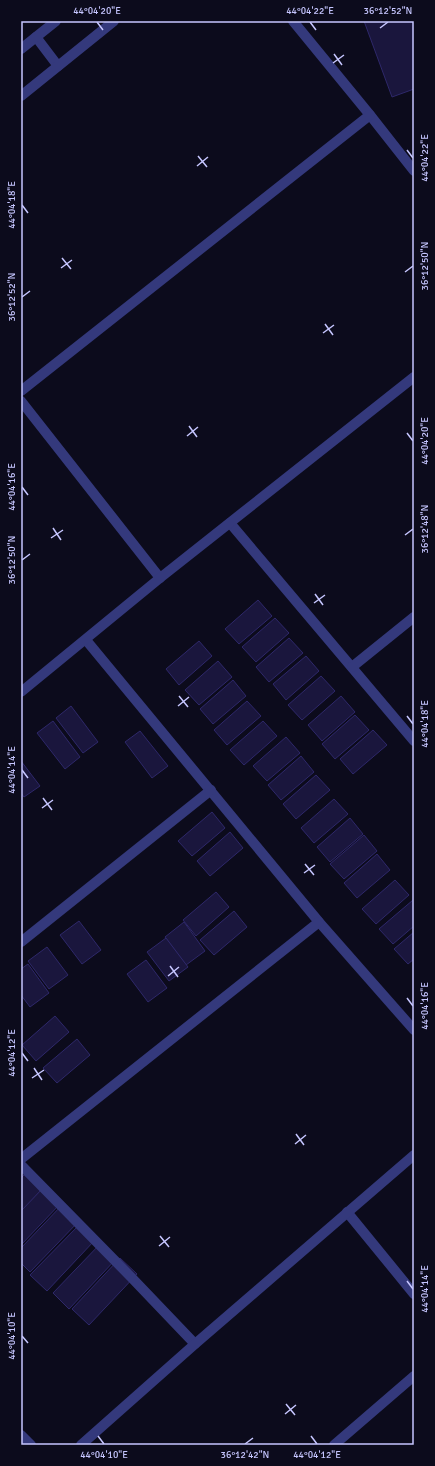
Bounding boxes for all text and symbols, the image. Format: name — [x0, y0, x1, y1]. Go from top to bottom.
text: 44°04'20"E — [73, 5, 121, 17]
text: 44°04'22"E — [286, 5, 334, 17]
text: 36°12'52"N — [364, 5, 412, 17]
text: 44°04'22"E — [419, 134, 431, 182]
text: 44°04'18"E — [6, 181, 18, 229]
text: 36°12'50"N — [419, 242, 431, 290]
text: 36°12'52"N — [6, 273, 18, 321]
text: 44°04'20"E — [419, 417, 431, 465]
text: 44°04'16"E — [6, 463, 18, 511]
text: 36°12'48"N — [419, 505, 431, 553]
text: 36°12'50"N — [6, 536, 18, 584]
text: 44°04'18"E — [419, 700, 431, 748]
text: 44°04'14"E — [6, 746, 18, 794]
text: 44°04'16"E — [419, 982, 431, 1030]
text: 44°04'12"E — [6, 1029, 18, 1077]
text: 44°04'14"E — [419, 1265, 431, 1313]
text: 44°04'10"E — [6, 1312, 18, 1360]
text: 44°04'10"E — [80, 1449, 128, 1461]
text: 36°12'42"N — [221, 1449, 269, 1461]
text: 44°04'12"E — [293, 1449, 341, 1461]

